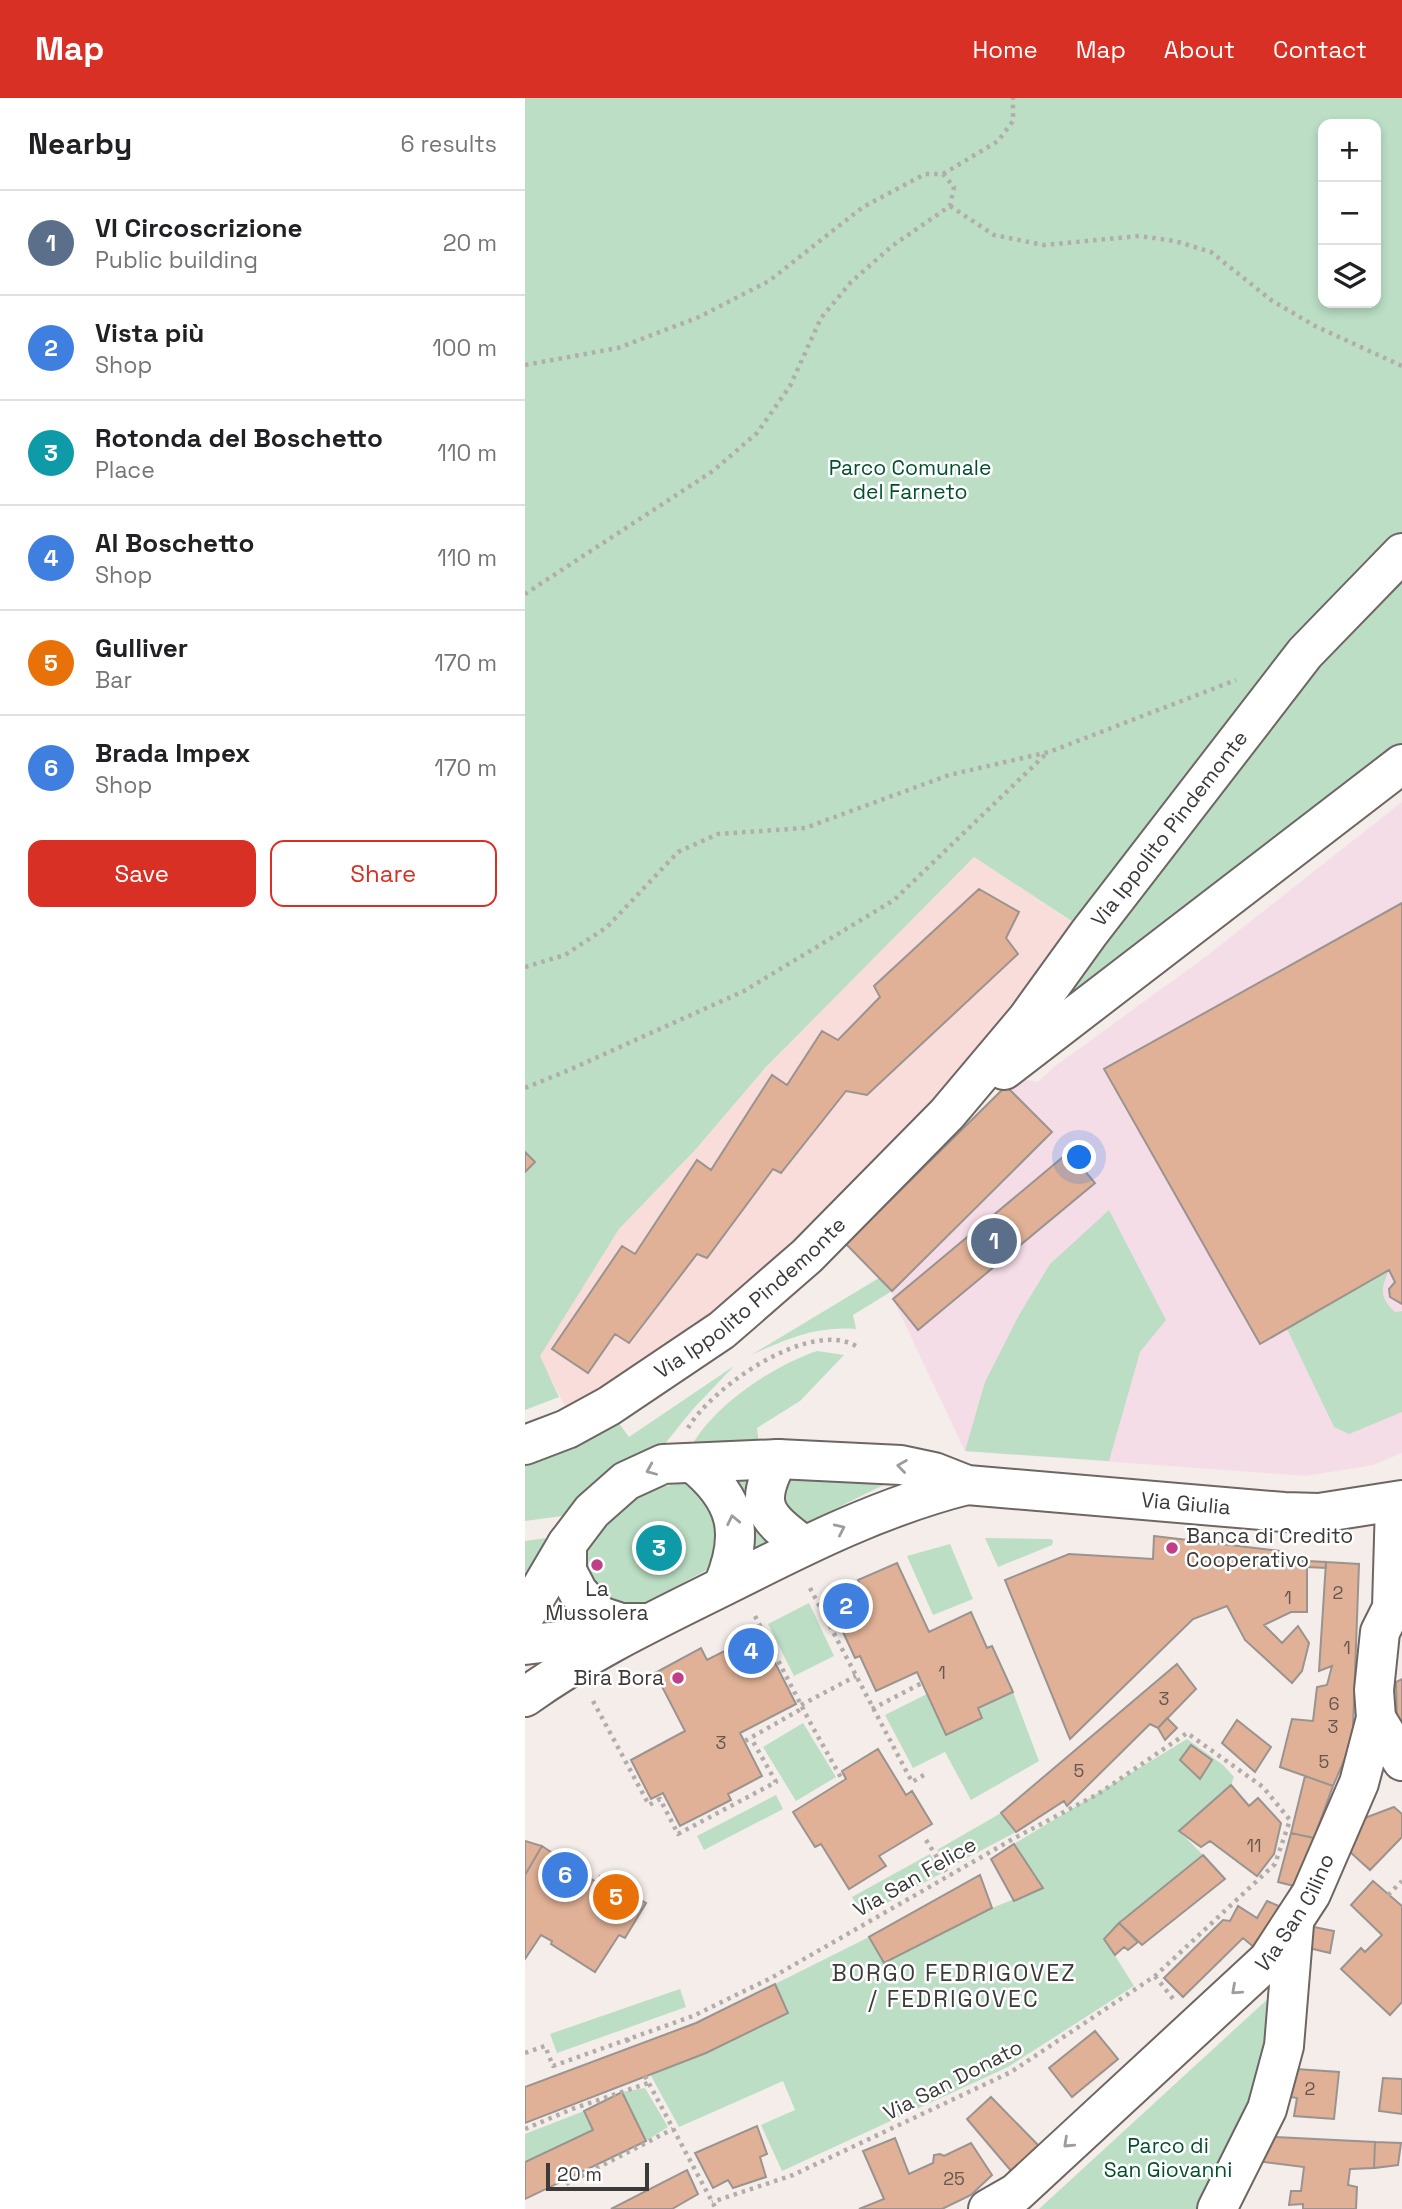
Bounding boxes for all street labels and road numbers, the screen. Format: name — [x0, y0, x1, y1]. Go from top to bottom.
street label: Via Ippolito Pindemonte — [1085, 725, 1253, 932]
street label: Via Ippolito Pindemonte — [649, 1211, 851, 1385]
street label: Via Giulia — [1140, 1486, 1232, 1520]
street label: Via San Felice — [848, 1830, 981, 1923]
street label: Via San Cilino — [1249, 1849, 1340, 1978]
street label: Via San Donato — [879, 2033, 1027, 2126]

